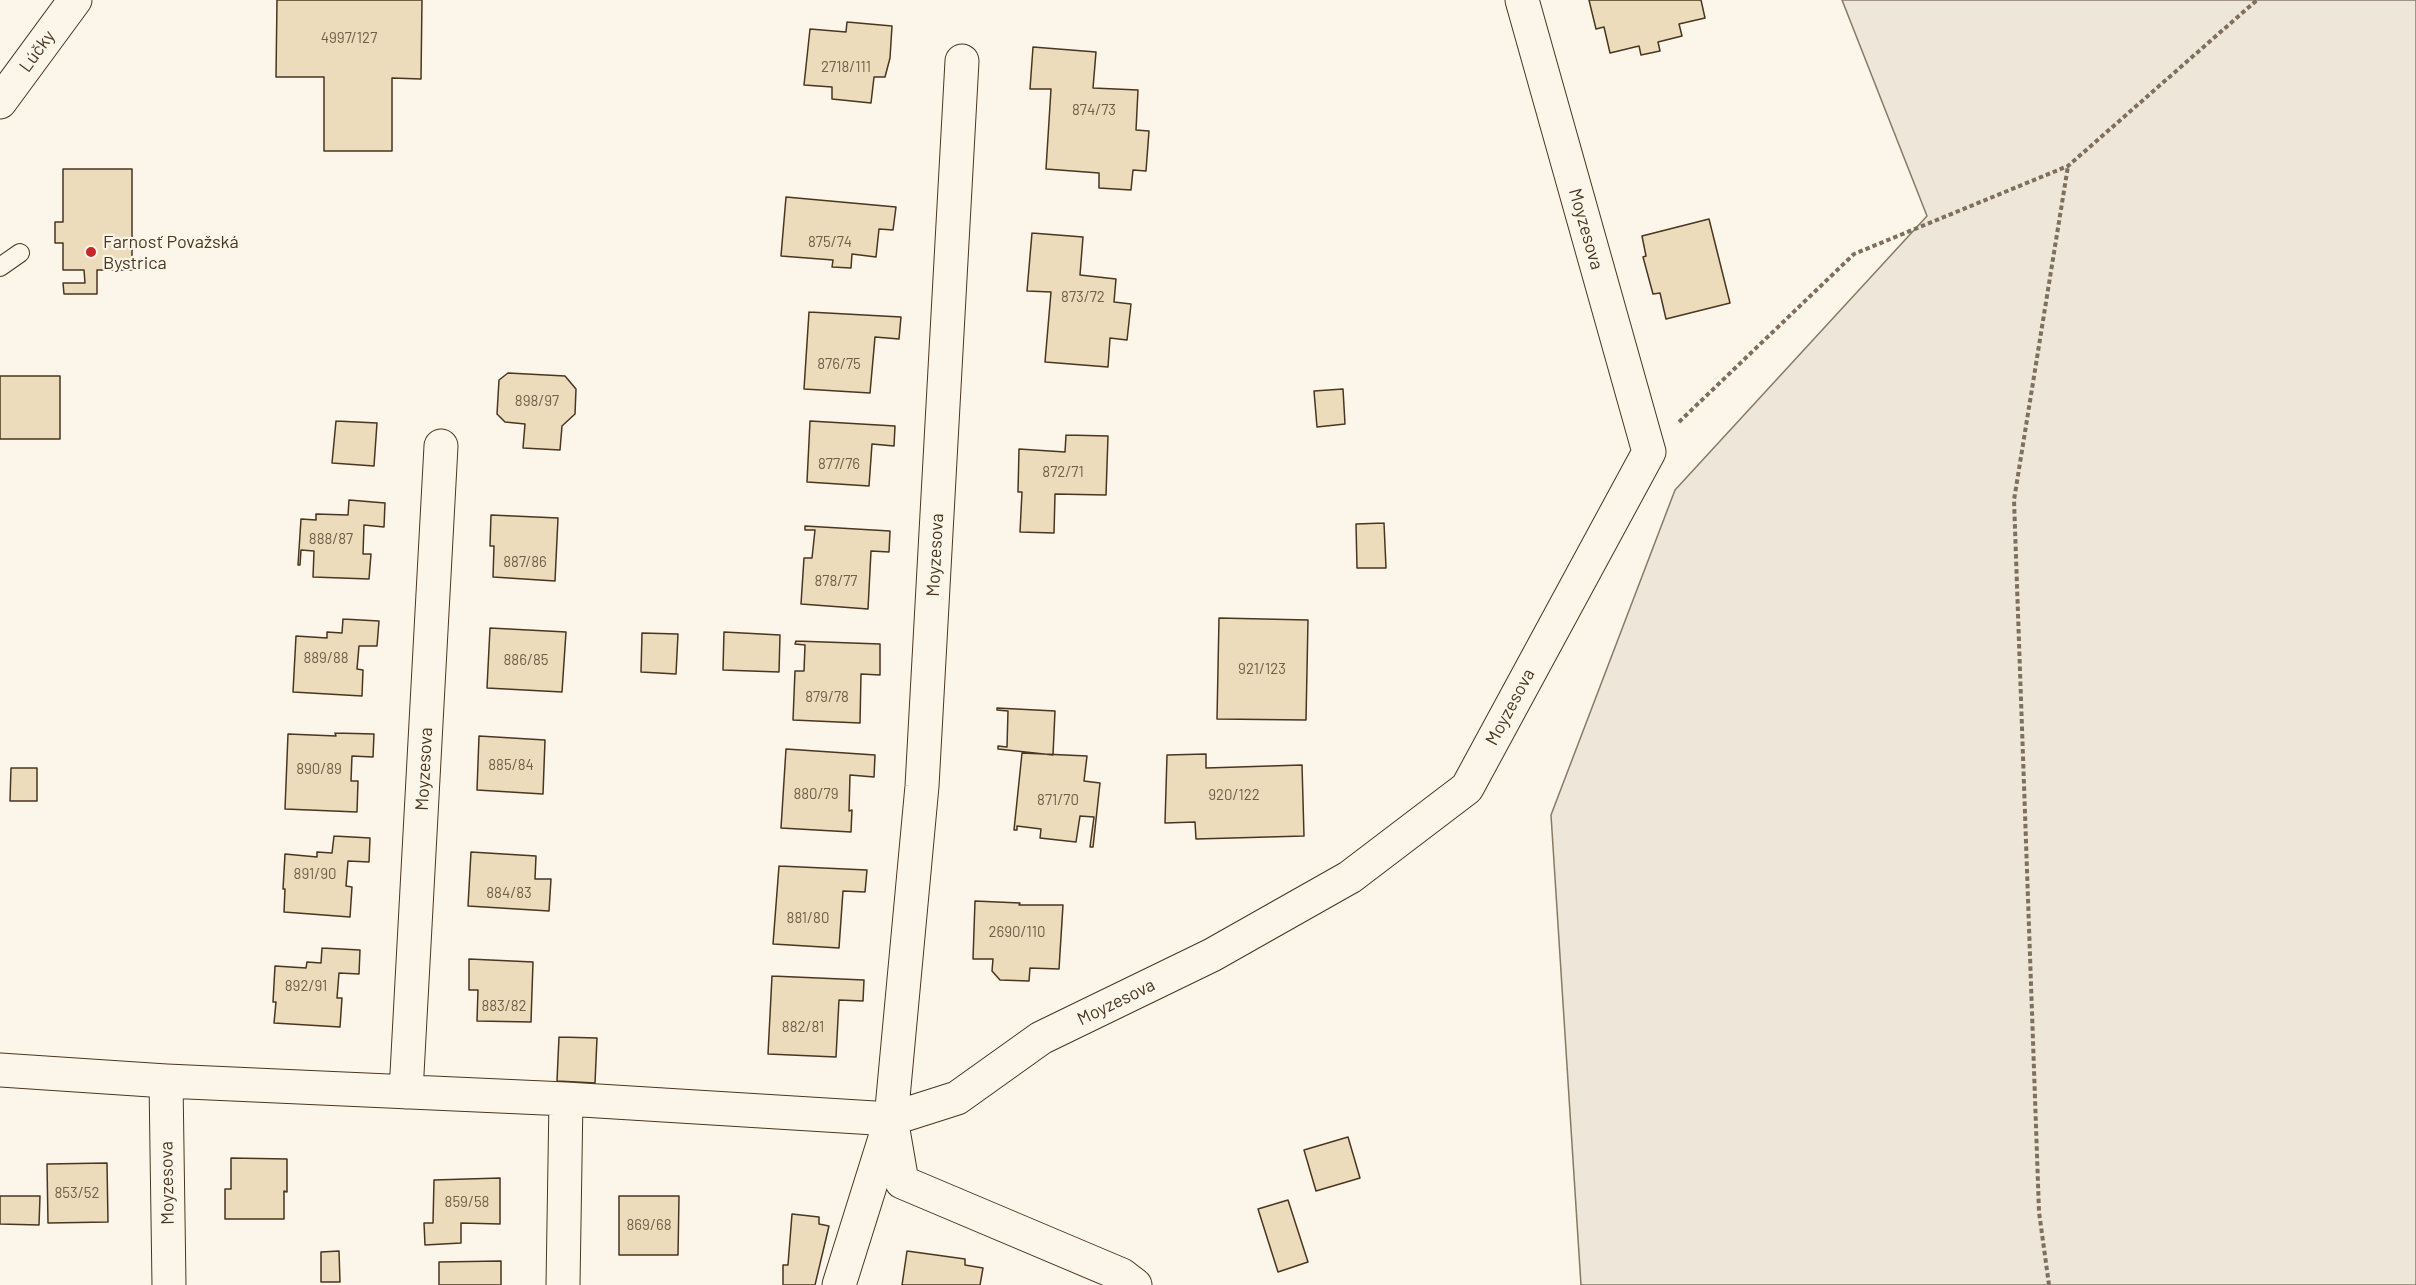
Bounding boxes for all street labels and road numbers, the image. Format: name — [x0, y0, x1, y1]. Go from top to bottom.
street label: Lúčky — [15, 26, 59, 76]
street label: Moyzesova — [1564, 186, 1608, 272]
street label: Moyzesova — [922, 513, 948, 597]
street label: Moyzesova — [1481, 665, 1539, 749]
street label: Moyzesova — [411, 727, 437, 811]
street label: Moyzesova — [1074, 974, 1158, 1030]
street label: Moyzesova — [155, 1141, 179, 1225]

